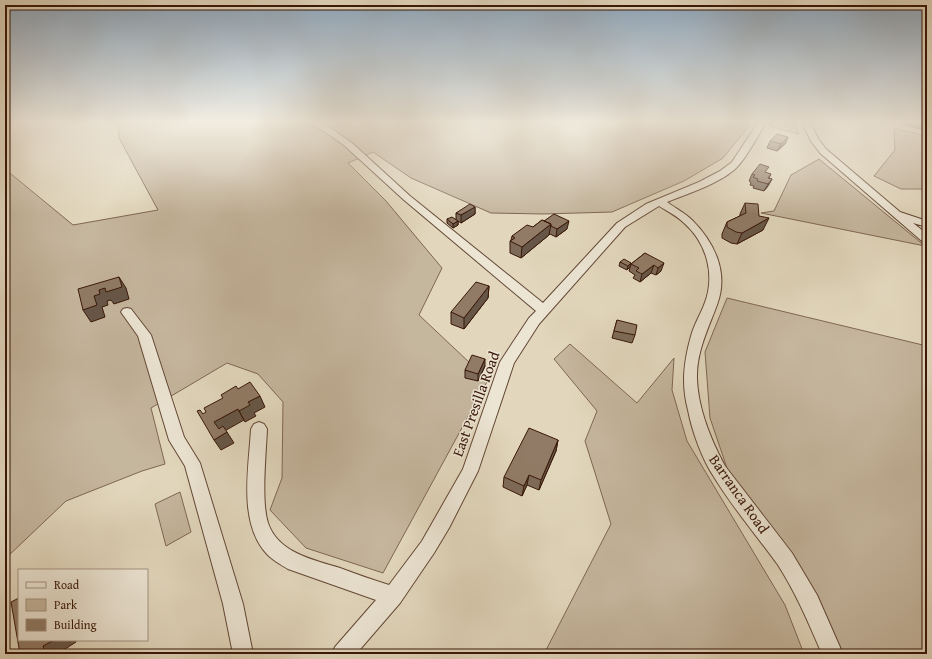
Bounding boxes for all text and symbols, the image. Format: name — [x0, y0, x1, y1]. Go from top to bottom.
street label: East Presilla Road — [447, 348, 504, 459]
street label: Barranca Road — [704, 450, 774, 537]
legend — [18, 569, 148, 641]
text: Road — [54, 576, 80, 593]
text: Park — [54, 596, 78, 613]
text: Building — [54, 616, 97, 633]

